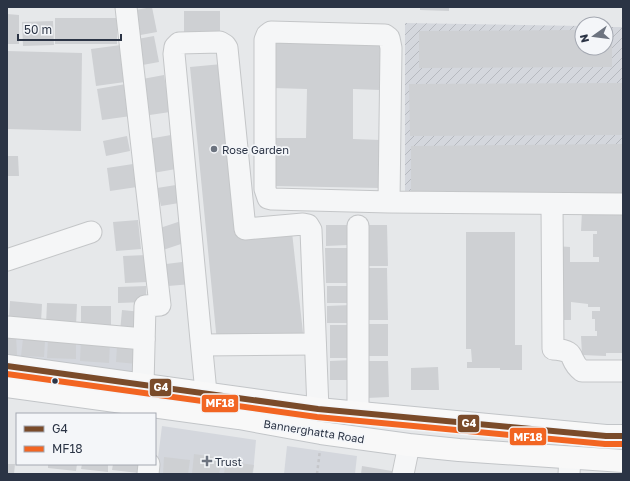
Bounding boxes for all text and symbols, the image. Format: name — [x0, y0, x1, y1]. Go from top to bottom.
scale bar — [18, 16, 121, 42]
north arrow — [574, 16, 614, 56]
text: 50 m — [24, 22, 52, 37]
text: N — [576, 33, 591, 44]
place label: Rose Garden — [222, 143, 289, 156]
marker: Rose Garden — [209, 144, 219, 154]
unlabelled marker — [50, 376, 60, 386]
line badge: G4 — [149, 378, 172, 397]
text: G4 — [154, 380, 169, 393]
line badge: MF18 — [201, 394, 239, 413]
text: MF18 — [205, 396, 235, 409]
legend — [16, 413, 156, 465]
line badge: G4 — [457, 414, 480, 433]
text: G4 — [462, 416, 477, 429]
street label: Bannerghatta Road — [263, 417, 365, 445]
text: G4 — [52, 421, 68, 436]
line badge: MF18 — [509, 427, 547, 446]
text: MF18 — [513, 430, 543, 443]
text: MF18 — [52, 441, 83, 456]
place label: Trust — [215, 455, 242, 468]
marker: Trust — [202, 456, 212, 466]

